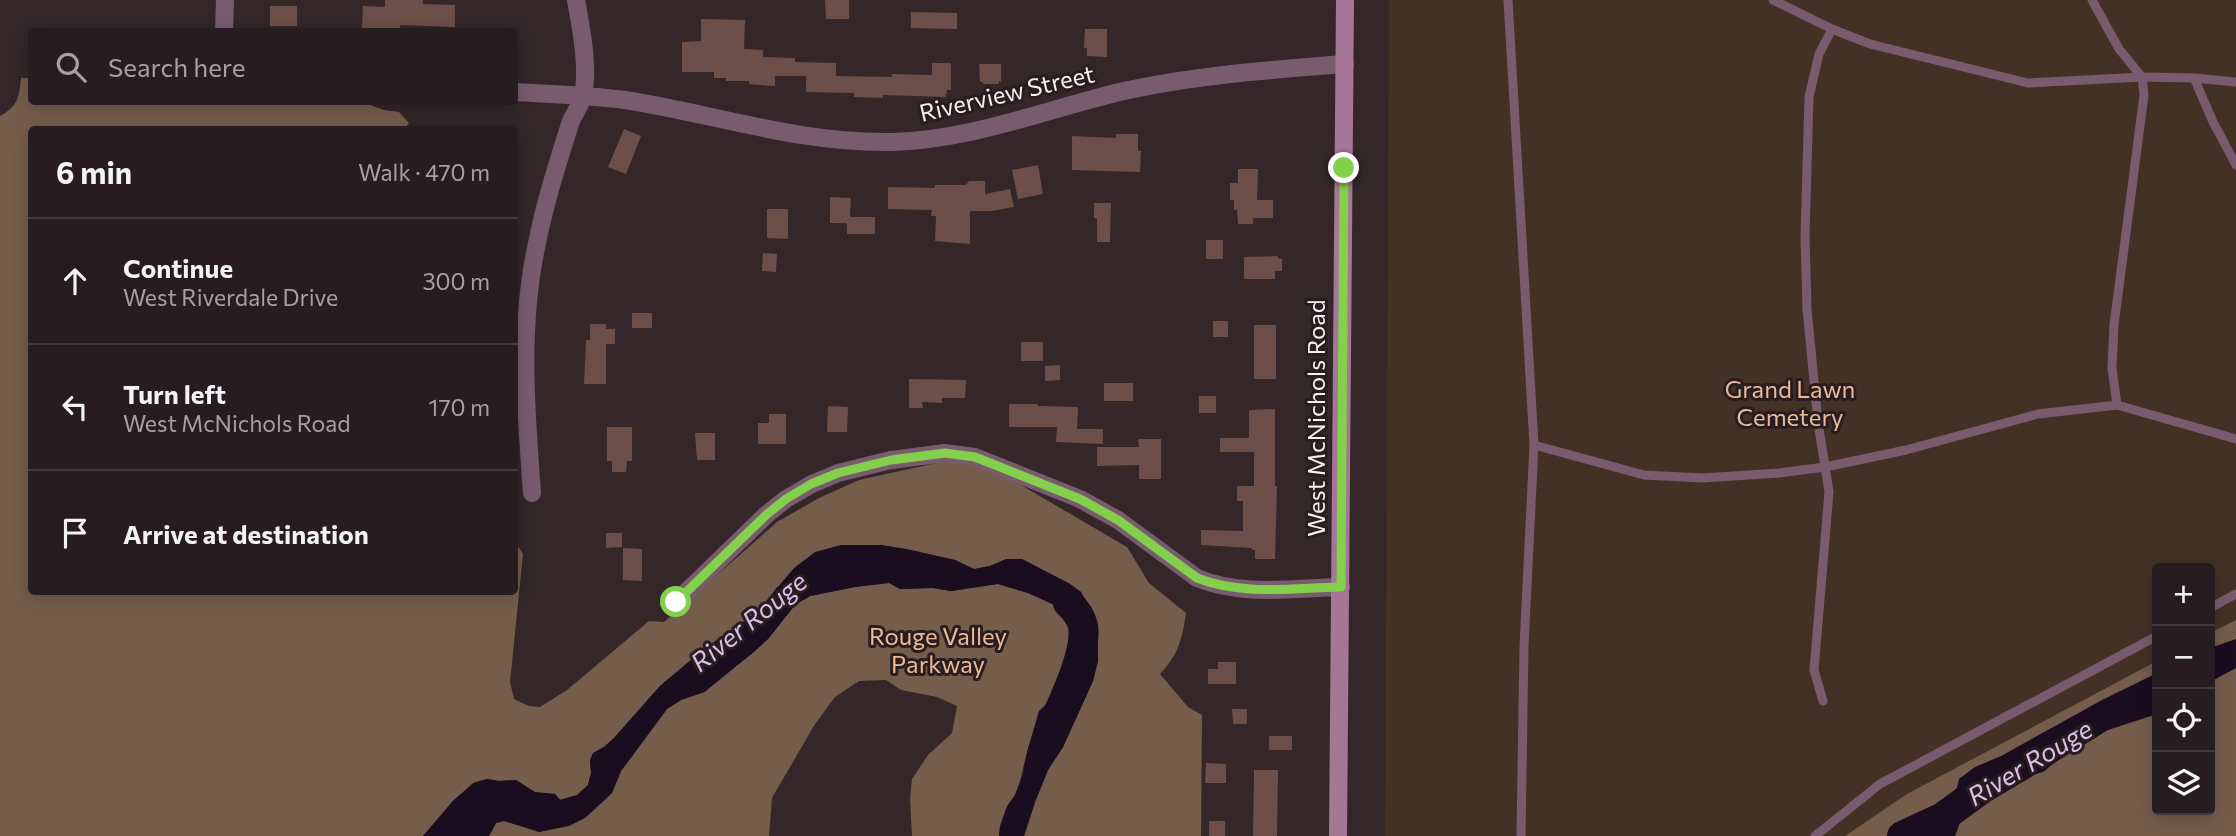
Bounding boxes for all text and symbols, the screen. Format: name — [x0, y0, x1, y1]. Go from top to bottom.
search box — [28, 28, 518, 105]
icon: search — [52, 48, 90, 86]
text: Search here — [108, 51, 246, 82]
street label: Riverview Street — [916, 58, 1097, 127]
route end — [1328, 152, 1359, 183]
text: 6 min — [56, 153, 132, 190]
text: Walk · 470 m — [358, 158, 490, 186]
text: Continue — [123, 252, 233, 283]
icon: ahead — [56, 262, 94, 300]
text: 300 m — [422, 267, 490, 295]
text: West Riverdale Drive — [123, 283, 338, 311]
street label: West McNichols Road — [1301, 299, 1330, 537]
park label: Grand Lawn Cemetery — [1725, 374, 1855, 431]
text: Turn left — [123, 378, 226, 409]
icon: left — [56, 388, 94, 426]
text: 170 m — [429, 393, 490, 421]
text: West McNichols Road — [123, 409, 351, 437]
icon: arrive — [56, 514, 94, 552]
text: Arrive at destination — [123, 518, 369, 549]
map controls — [2152, 563, 2215, 815]
button: + — [2152, 563, 2215, 626]
water label: River Rouge — [684, 564, 813, 677]
route start — [660, 586, 691, 617]
park label: Rouge Valley Parkway — [869, 621, 1007, 678]
button: − — [2152, 626, 2215, 689]
button: locate — [2152, 689, 2215, 752]
water label: River Rouge — [1961, 712, 2098, 811]
button: layers — [2152, 752, 2215, 815]

